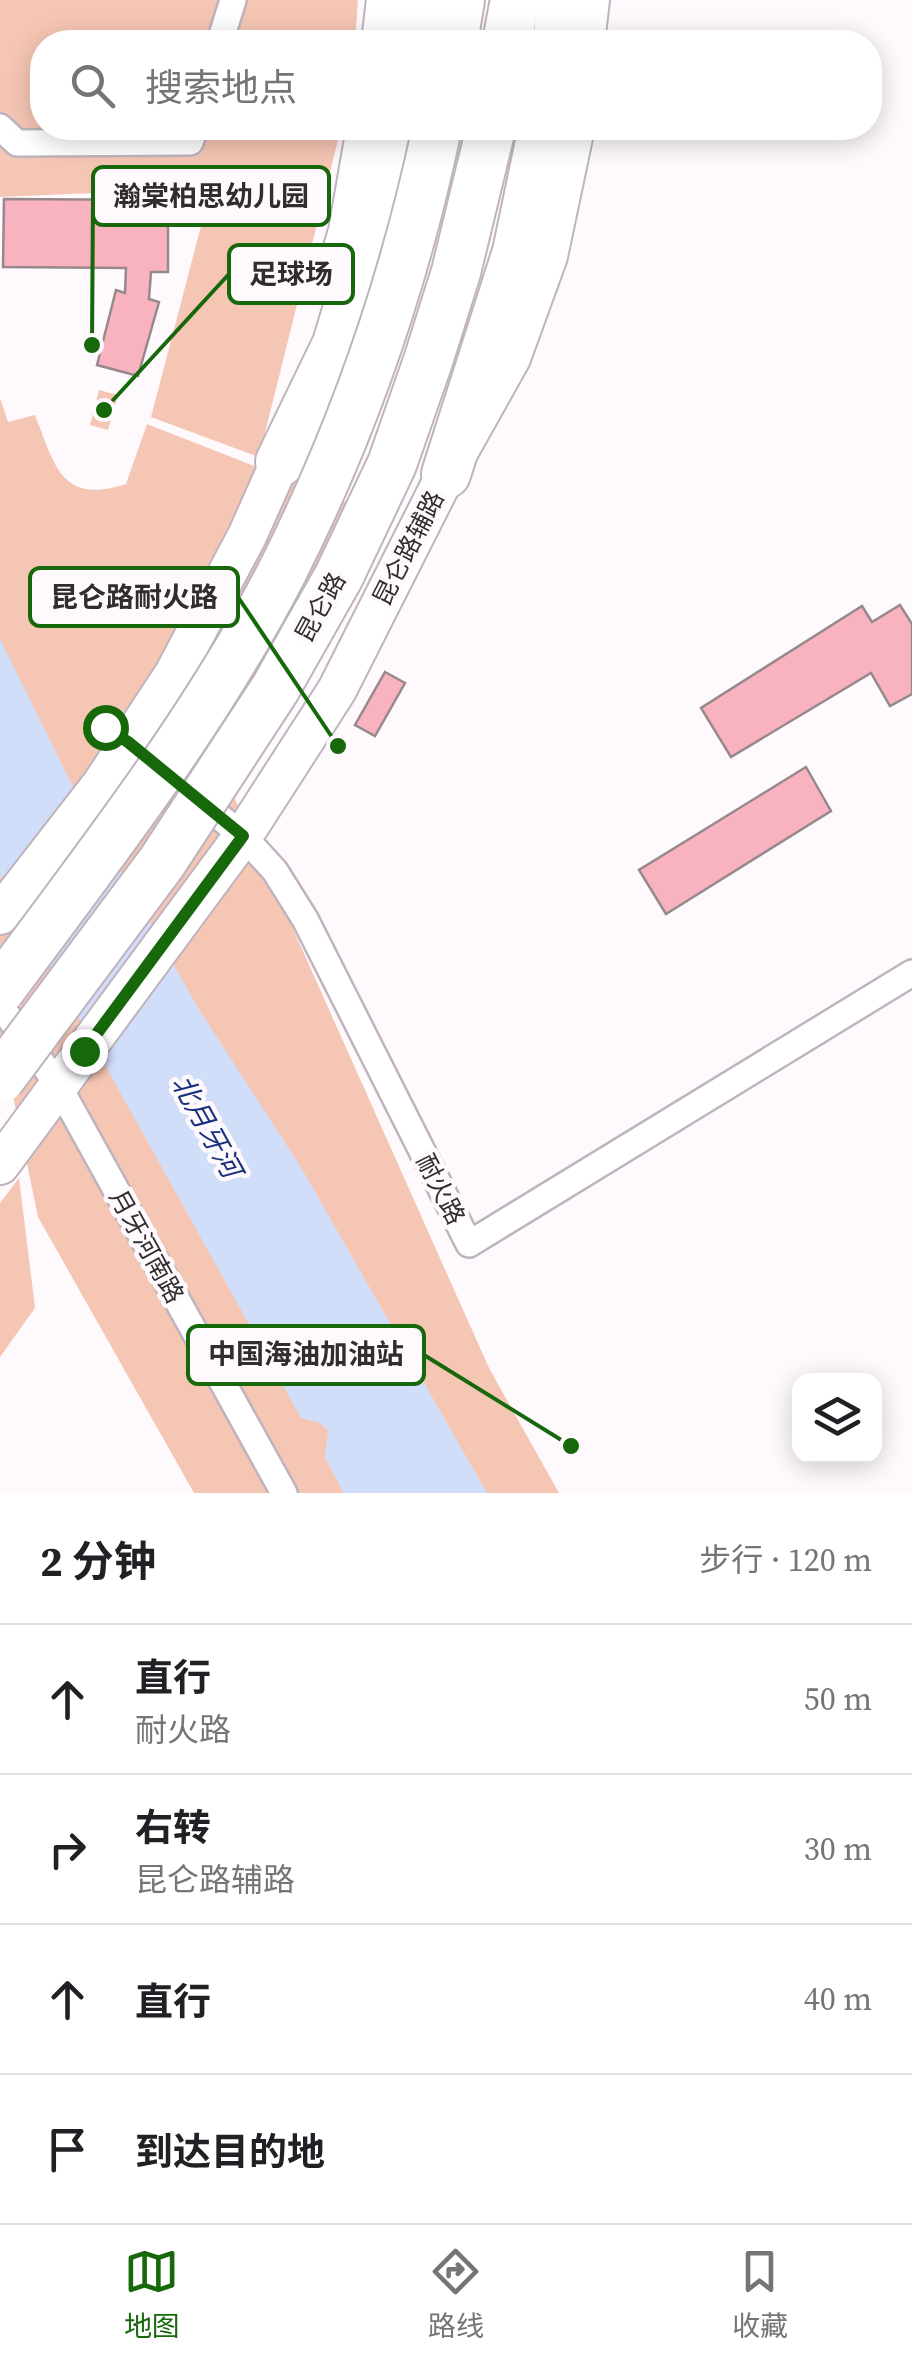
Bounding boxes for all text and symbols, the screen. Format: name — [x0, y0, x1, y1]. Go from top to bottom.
search box — [30, 30, 882, 140]
icon: search — [65, 58, 120, 113]
text: 搜索地点 — [145, 62, 297, 114]
callout: 瀚棠柏思幼儿园 — [93, 167, 329, 225]
text: 瀚棠柏思幼儿园 — [113, 177, 309, 215]
callout: 足球场 — [229, 245, 353, 303]
text: 足球场 — [249, 255, 333, 293]
street label: 昆仑路辅路 — [364, 485, 452, 611]
street label: 昆仑路 — [287, 566, 353, 648]
callout: 昆仑路耐火路 — [30, 568, 238, 626]
text: 昆仑路耐火路 — [50, 578, 218, 616]
route start — [83, 705, 129, 751]
route end — [62, 1029, 108, 1075]
water label: 北月牙河 — [163, 1068, 253, 1189]
street label: 耐火路 — [409, 1148, 473, 1230]
street label: 月牙河南路 — [102, 1183, 192, 1309]
callout: 中国海油加油站 — [188, 1326, 424, 1384]
text: 中国海油加油站 — [208, 1335, 404, 1373]
map controls — [792, 1373, 882, 1463]
button: layers — [792, 1373, 882, 1463]
text: 2 分钟 — [40, 1532, 156, 1590]
text: 步行 · 120 m — [699, 1538, 872, 1582]
text: 直行 — [135, 1652, 211, 1704]
icon: ahead — [40, 1672, 95, 1727]
text: 50 m — [804, 1677, 872, 1721]
text: 耐火路 — [135, 1708, 231, 1752]
text: 右转 — [135, 1802, 211, 1854]
icon: right — [40, 1822, 95, 1877]
text: 30 m — [804, 1827, 872, 1871]
text: 昆仑路辅路 — [135, 1858, 295, 1902]
icon: ahead — [40, 1972, 95, 2027]
text: 直行 — [135, 1976, 211, 2028]
text: 40 m — [804, 1977, 872, 2021]
icon: arrive — [40, 2122, 95, 2177]
text: 到达目的地 — [135, 2126, 325, 2178]
tab: 地图 — [124, 2244, 180, 2345]
tab: 路线 — [428, 2244, 484, 2345]
tab: 收藏 — [732, 2244, 788, 2345]

